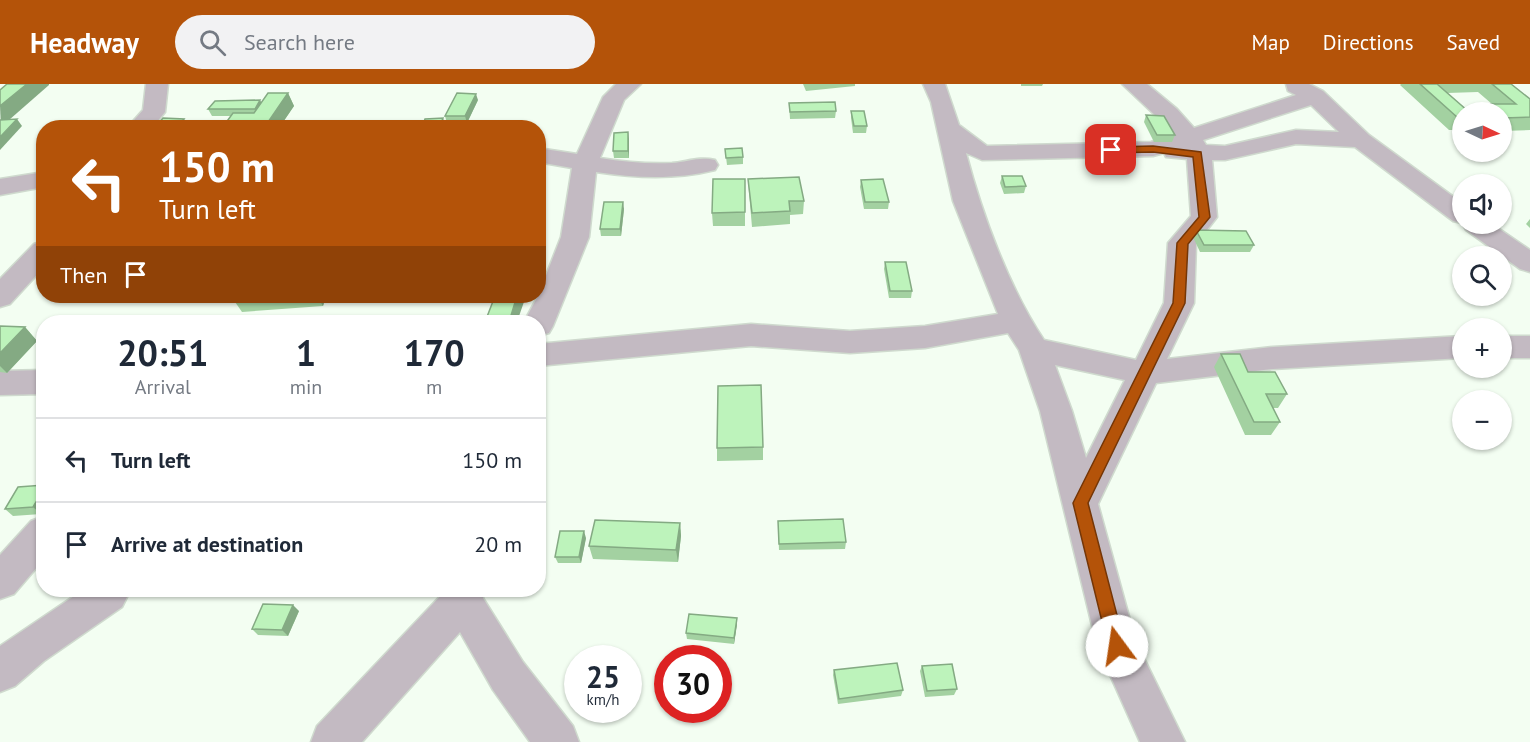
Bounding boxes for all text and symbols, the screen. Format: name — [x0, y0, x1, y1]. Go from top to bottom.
search box — [175, 15, 595, 69]
text: Headway — [30, 24, 139, 61]
icon: search — [196, 26, 229, 59]
text: Search here — [244, 28, 355, 56]
text: Map — [1251, 29, 1290, 56]
text: Directions — [1323, 29, 1414, 56]
text: Saved — [1447, 29, 1500, 56]
north arrow — [1452, 102, 1512, 162]
map controls — [1452, 102, 1512, 450]
pin — [1085, 124, 1136, 175]
icon: arrive — [1094, 133, 1127, 166]
text: 150 m — [159, 139, 275, 194]
icon: left — [60, 144, 138, 222]
button: sound — [1452, 174, 1512, 234]
text: Turn left — [159, 192, 256, 226]
button: search — [1452, 246, 1512, 306]
icon: arrive — [119, 258, 152, 291]
text: Then — [60, 261, 107, 289]
button: + — [1452, 318, 1512, 378]
text: 20:51 — [117, 329, 209, 376]
text: 1 — [296, 329, 316, 376]
text: 170 — [404, 329, 465, 376]
text: Arrival — [135, 374, 191, 400]
text: min — [290, 374, 322, 400]
text: m — [426, 374, 442, 400]
button: − — [1452, 390, 1512, 450]
icon: left — [60, 444, 93, 477]
text: Turn left — [111, 446, 191, 474]
text: 150 m — [462, 446, 522, 474]
icon: arrive — [60, 528, 93, 561]
text: Arrive at destination — [111, 530, 303, 558]
text: 20 m — [474, 530, 522, 558]
position arrow — [1085, 614, 1149, 678]
speed limit sign: 30 — [654, 645, 732, 723]
text: 25 — [586, 657, 620, 696]
text: km/h — [587, 690, 619, 709]

